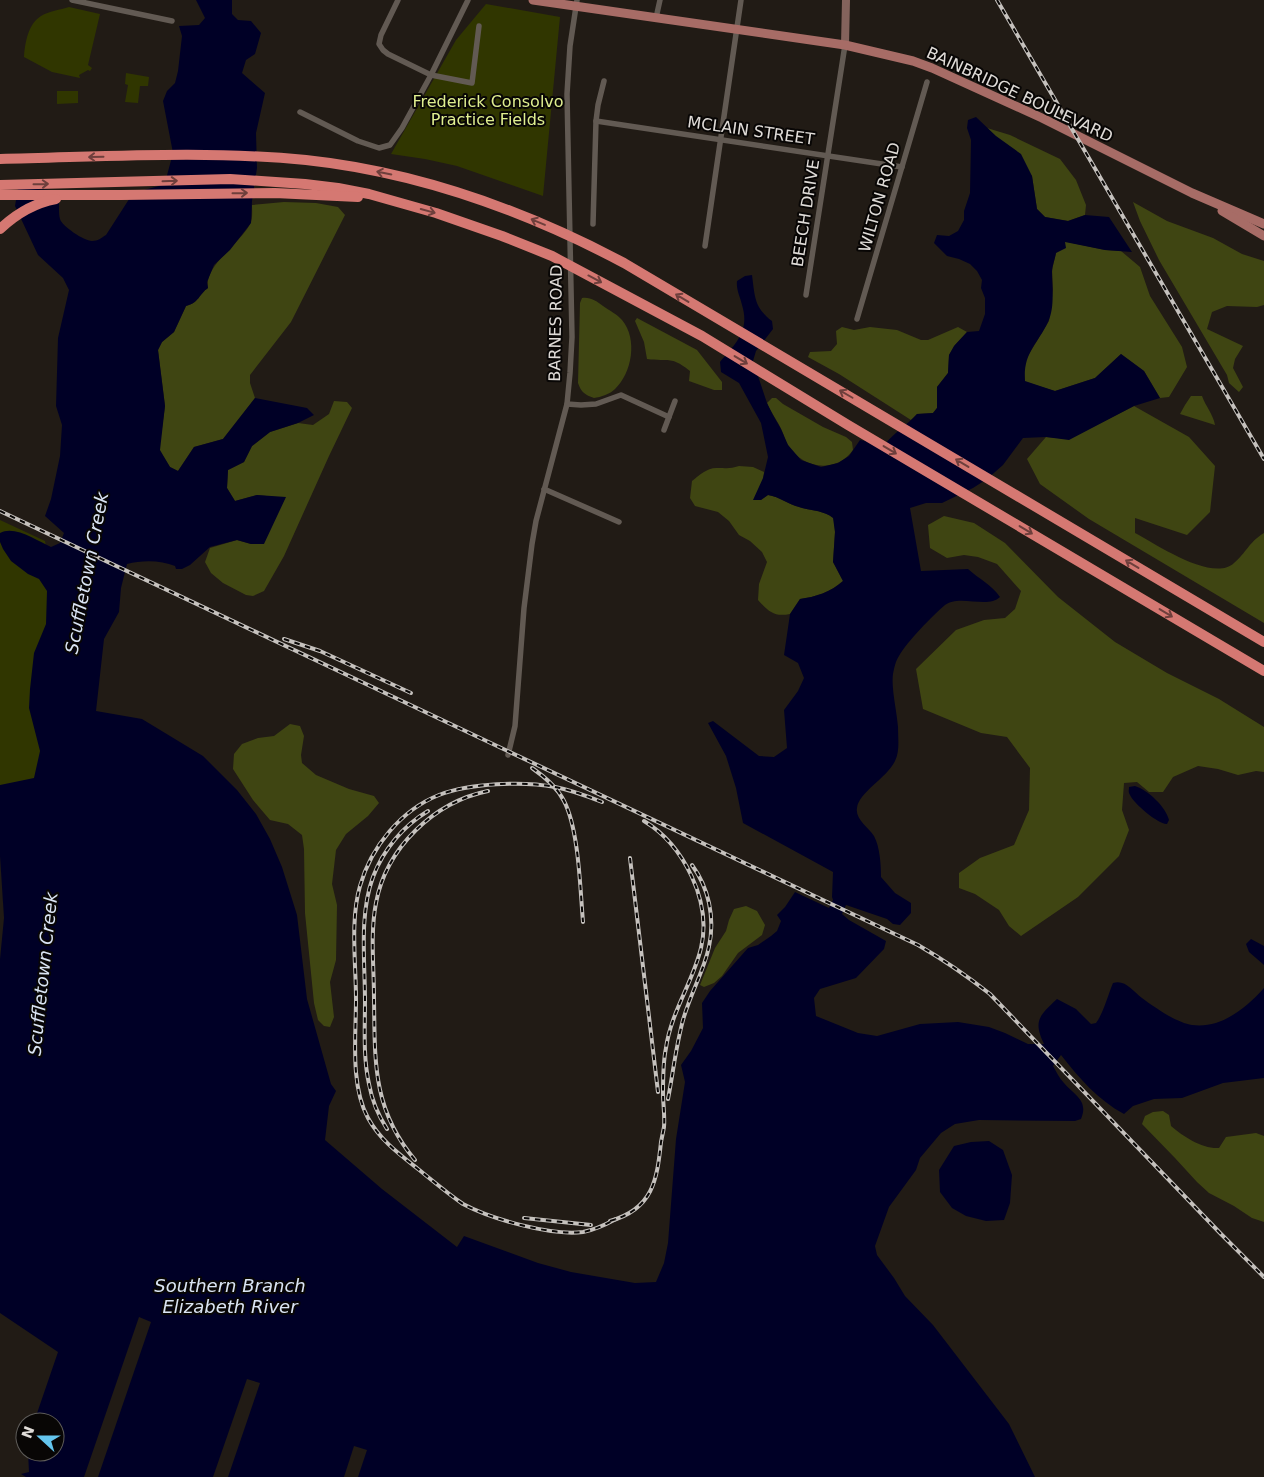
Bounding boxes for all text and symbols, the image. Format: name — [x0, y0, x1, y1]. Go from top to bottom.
street label: BAINBRIDGE BOULEVARD — [923, 43, 1116, 146]
park label: Frederick Consolvo Practice Fields — [412, 92, 564, 129]
street label: MCLAIN STREET — [686, 112, 816, 149]
street label: WILTON ROAD — [855, 140, 904, 254]
one-way arrow — [89, 152, 105, 162]
street label: BEECH DRIVE — [788, 158, 823, 268]
one-way arrow — [376, 168, 392, 177]
one-way arrow — [162, 177, 178, 186]
one-way arrow — [32, 179, 49, 189]
one-way arrow — [232, 188, 248, 198]
one-way arrow — [420, 207, 436, 216]
one-way arrow — [531, 216, 546, 226]
street label: BARNES ROAD — [545, 264, 566, 382]
one-way arrow — [587, 274, 602, 284]
one-way arrow — [675, 292, 689, 302]
one-way arrow — [734, 356, 748, 366]
one-way arrow — [839, 389, 853, 399]
one-way arrow — [882, 445, 897, 455]
one-way arrow — [955, 458, 970, 468]
water label: Scuffletown Creek — [61, 489, 113, 656]
one-way arrow — [1019, 526, 1033, 536]
one-way arrow — [1125, 558, 1139, 568]
one-way arrow — [1158, 609, 1172, 619]
water label: Scuffletown Creek — [23, 890, 62, 1057]
water label: Southern Branch Elizabeth River — [154, 1275, 306, 1317]
north arrow — [15, 1412, 65, 1462]
text: N — [18, 1424, 37, 1441]

